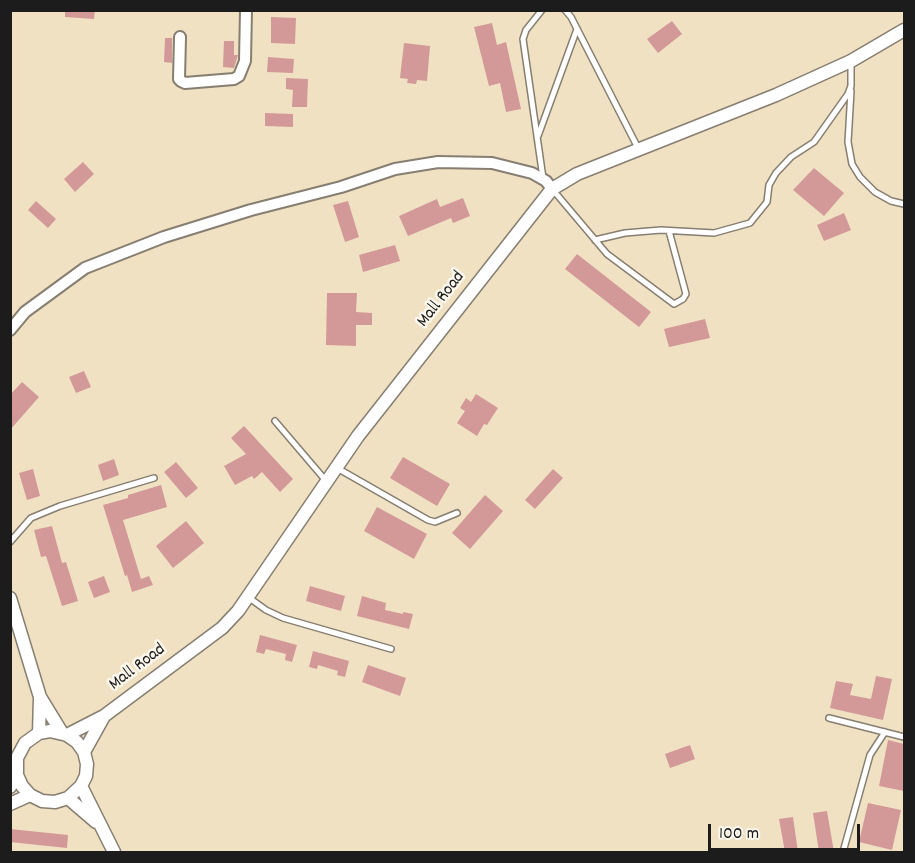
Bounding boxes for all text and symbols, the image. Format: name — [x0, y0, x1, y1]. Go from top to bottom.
street label: Mall Road — [413, 268, 471, 332]
street label: Mall Road — [105, 640, 171, 696]
scale bar — [711, 812, 862, 850]
text: 100 m — [719, 822, 759, 847]

